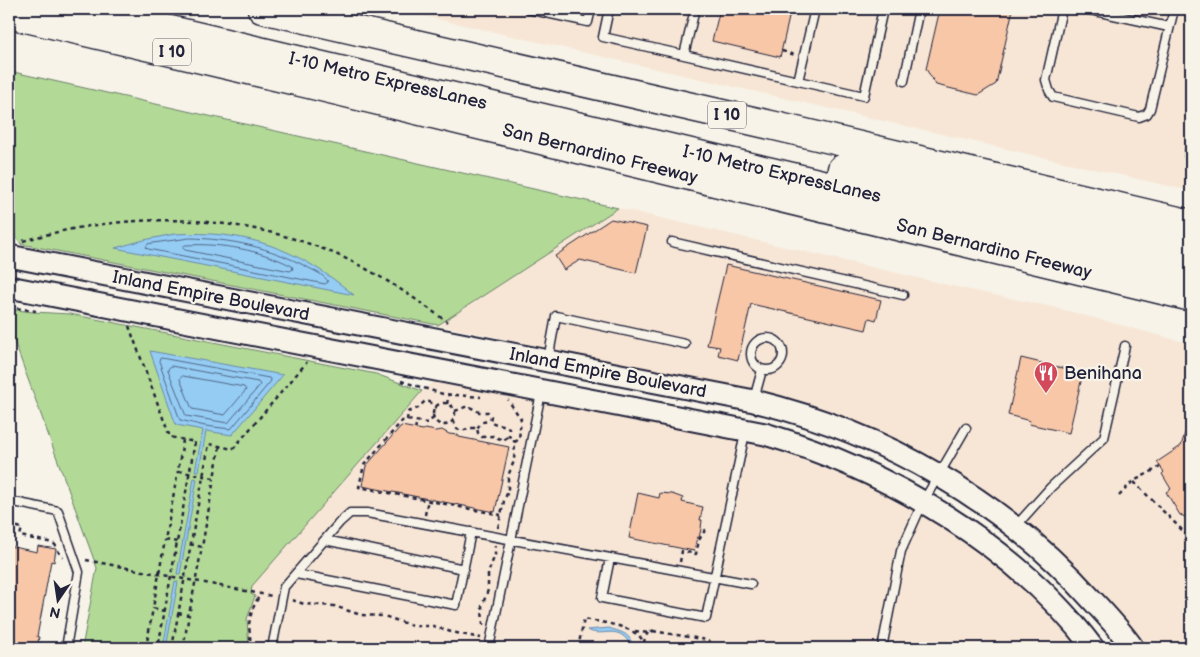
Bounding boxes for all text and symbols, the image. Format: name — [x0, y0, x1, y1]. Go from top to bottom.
road number: I 10 — [153, 38, 191, 66]
street label: I-10 Metro ExpressLanes — [287, 48, 489, 114]
road number: I 10 — [708, 102, 746, 128]
street label: San Bernardino Freeway — [500, 120, 701, 189]
street label: I-10 Metro ExpressLanes — [681, 141, 883, 207]
street label: San Bernardino Freeway — [894, 215, 1095, 284]
street label: Inland Empire Boulevard — [111, 267, 311, 325]
street label: Inland Empire Boulevard — [508, 344, 708, 402]
restaurant icon: Benihana — [1033, 360, 1059, 394]
place label: Benihana — [1064, 363, 1142, 384]
north arrow — [32, 574, 82, 624]
text: N — [48, 603, 62, 622]

